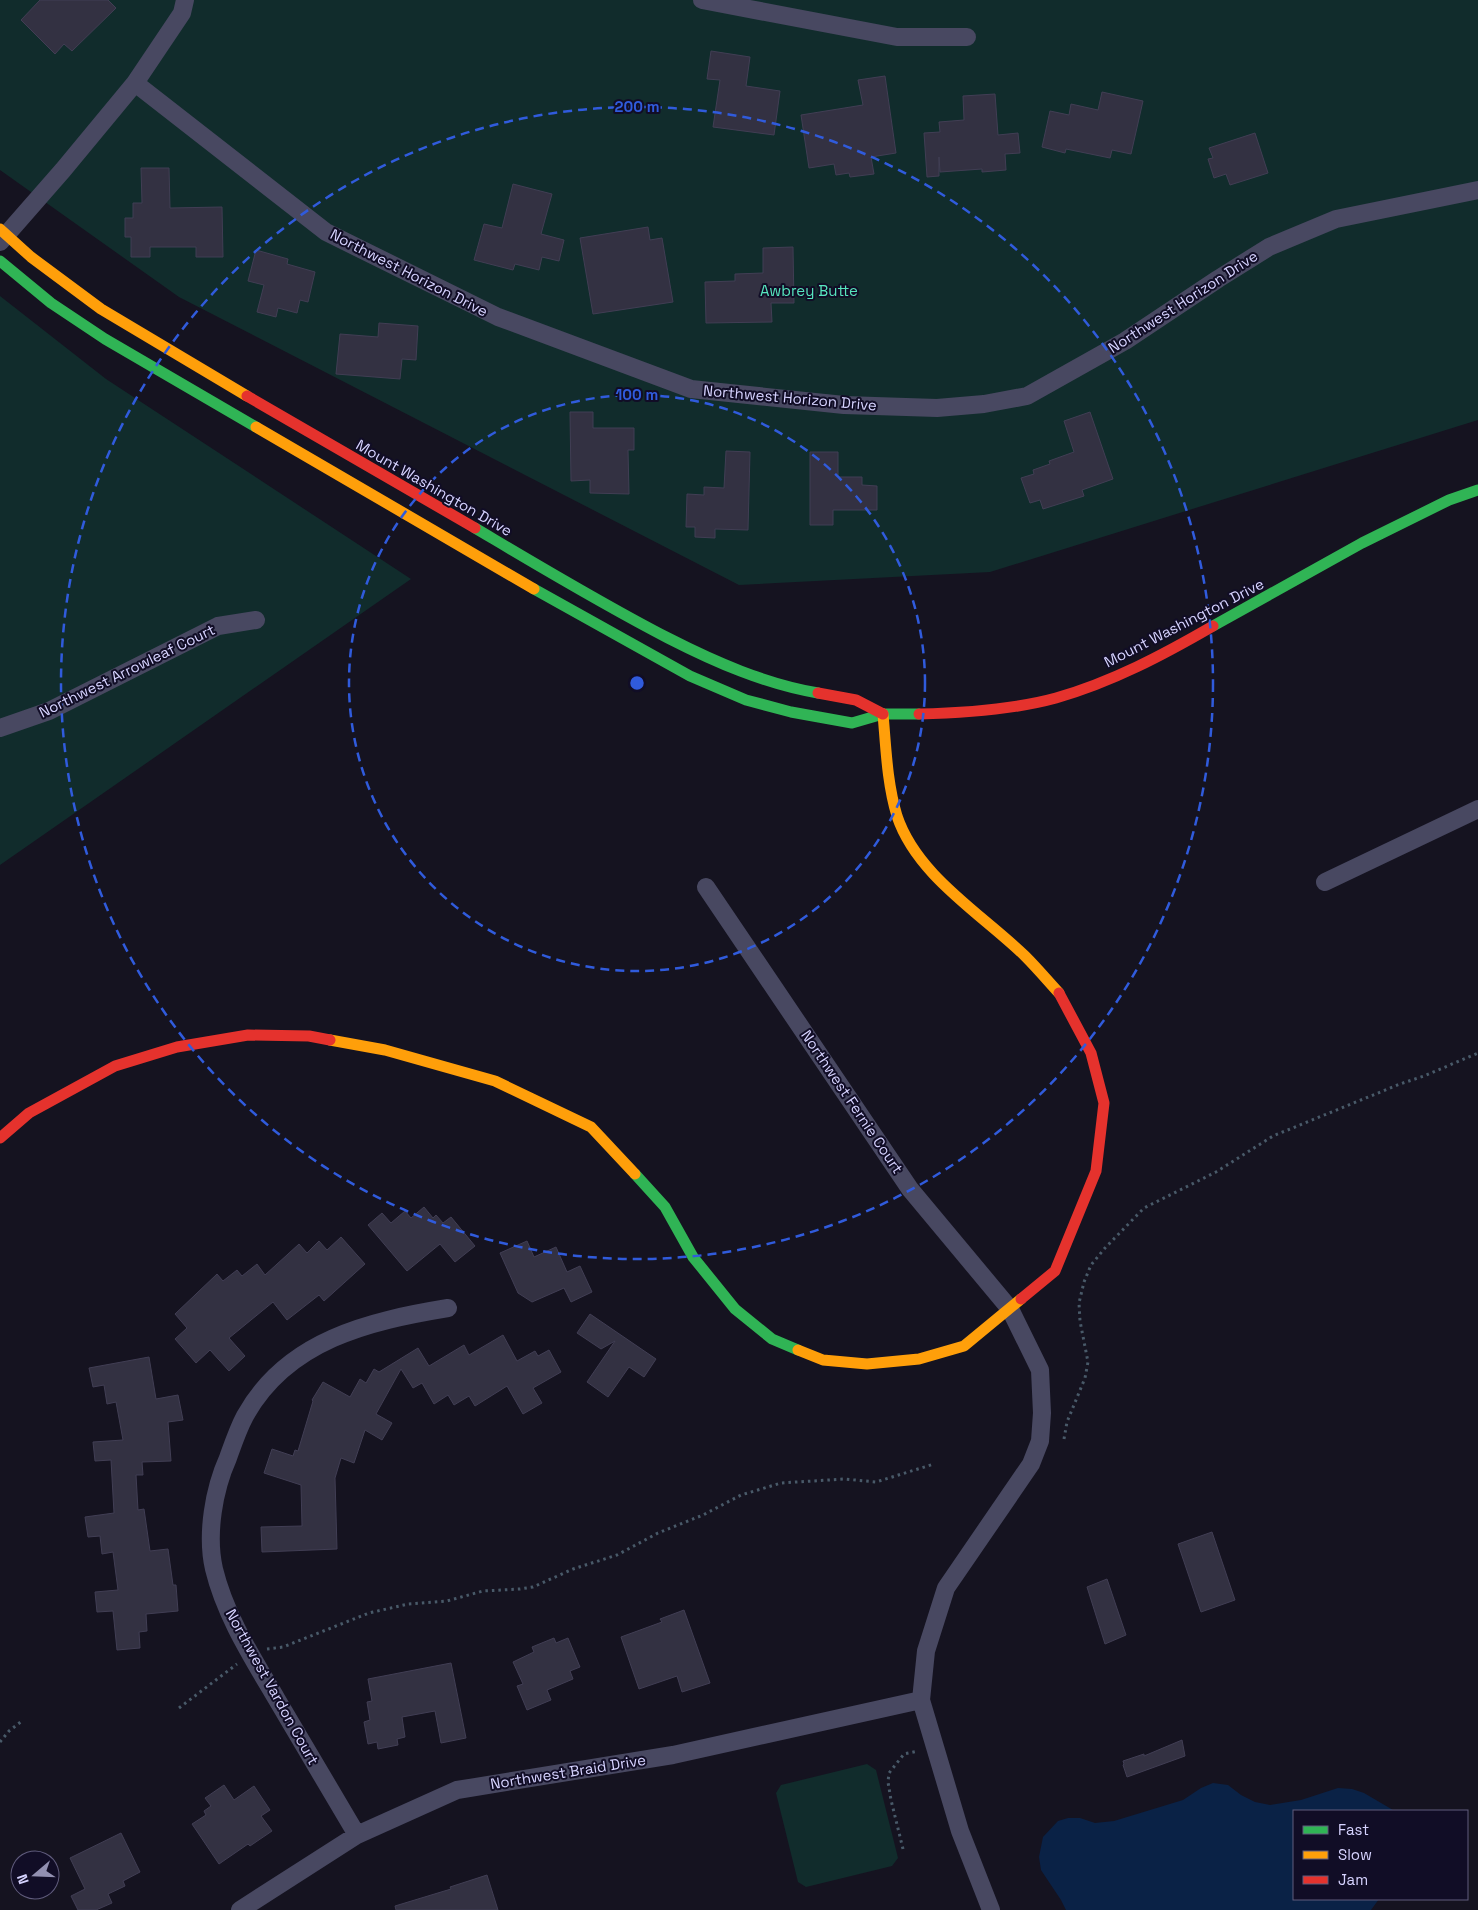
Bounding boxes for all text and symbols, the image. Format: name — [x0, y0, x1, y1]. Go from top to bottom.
text: 200 m — [615, 97, 659, 116]
street label: Northwest Horizon Drive — [327, 225, 491, 321]
street label: Northwest Horizon Drive — [1104, 246, 1261, 357]
park label: Awbrey Butte — [760, 281, 858, 300]
street label: Northwest Horizon Drive — [702, 380, 878, 415]
text: 100 m — [616, 385, 658, 404]
street label: Mount Washington Drive — [353, 435, 516, 540]
street label: Mount Washington Drive — [1101, 574, 1267, 671]
street label: Northwest Arrowleaf Court — [36, 620, 218, 721]
centre of rings — [628, 674, 646, 692]
street label: Northwest Fernie Court — [797, 1026, 908, 1177]
street label: Northwest Vardon Court — [222, 1605, 323, 1768]
street label: Northwest Braid Drive — [489, 1750, 647, 1793]
legend — [1293, 1810, 1468, 1900]
text: Fast — [1338, 1820, 1369, 1839]
text: Slow — [1338, 1845, 1372, 1864]
north arrow — [10, 1850, 60, 1900]
text: Jam — [1338, 1870, 1368, 1889]
text: N — [13, 1872, 33, 1887]

